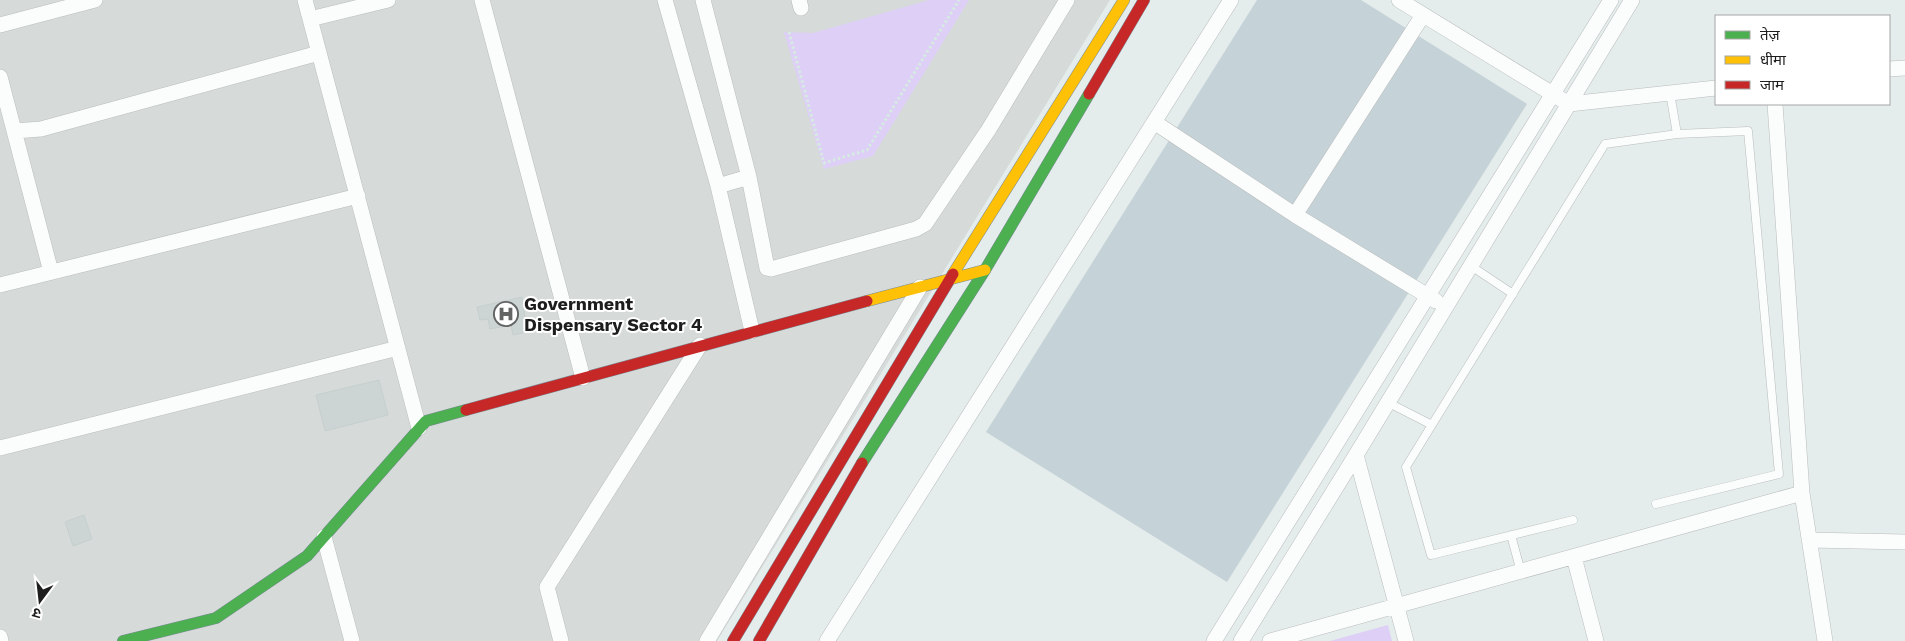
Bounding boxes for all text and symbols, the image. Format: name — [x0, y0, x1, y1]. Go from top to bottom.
legend — [1715, 15, 1890, 105]
text: तेज़ — [1760, 26, 1781, 44]
text: धीमा — [1760, 51, 1787, 69]
text: जाम — [1760, 76, 1785, 94]
place label: Government Dispensary Sector 4 — [524, 293, 703, 335]
hospital icon: Government Dispensary Sector 4 — [493, 301, 519, 327]
north arrow — [15, 576, 65, 626]
text: उ — [30, 605, 43, 622]

